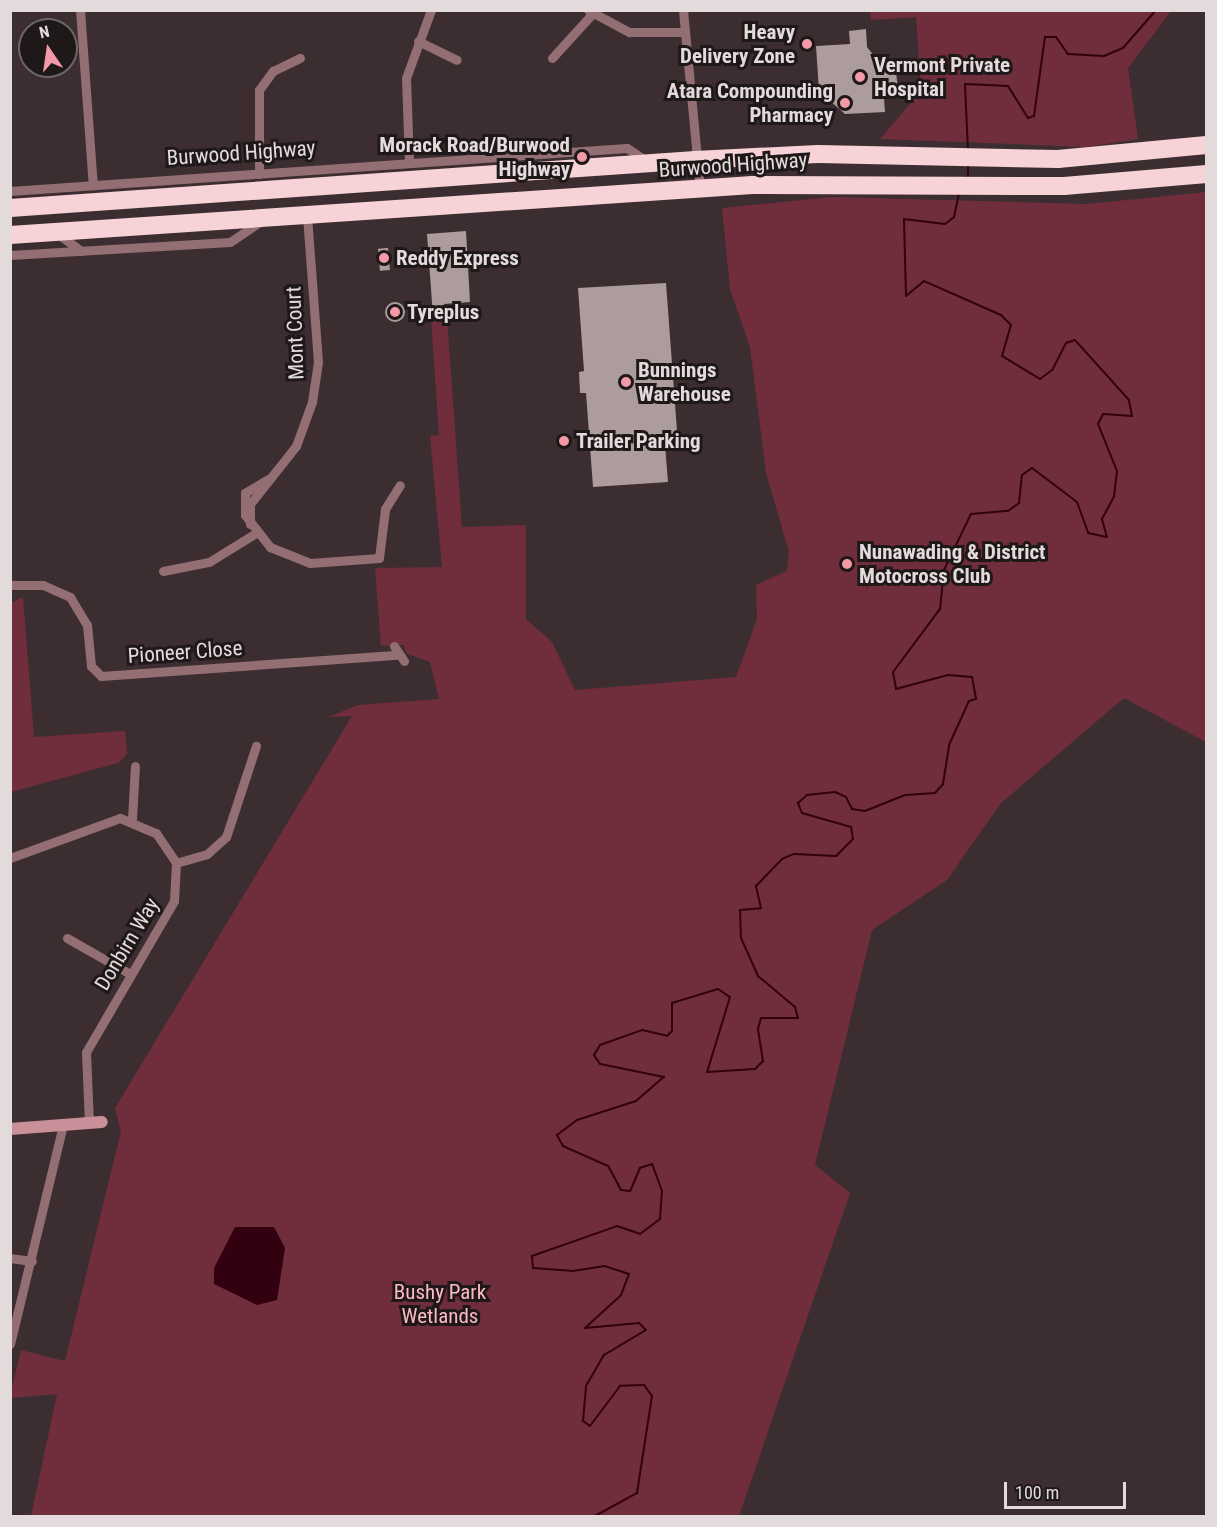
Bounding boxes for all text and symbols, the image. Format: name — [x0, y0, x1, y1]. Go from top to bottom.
north arrow — [18, 18, 78, 78]
place label: Heavy Delivery Zone — [680, 19, 795, 69]
text: N — [37, 22, 51, 42]
marker: Heavy Delivery Zone — [800, 37, 814, 51]
place label: Vermont Private Hospital — [874, 52, 1010, 102]
marker: Vermont Private Hospital — [851, 68, 869, 86]
place label: Atara Compounding Pharmacy — [667, 78, 833, 128]
marker: Atara Compounding Pharmacy — [838, 96, 852, 110]
place label: Morack Road/Burwood Highway — [379, 132, 570, 182]
street label: Burwood Highway — [166, 135, 316, 171]
street label: Burwood Highway — [658, 147, 808, 183]
marker: Morack Road/Burwood Highway — [575, 150, 589, 164]
place label: Reddy Express — [396, 245, 519, 271]
marker: Reddy Express — [377, 251, 391, 265]
street label: Mont Court — [281, 286, 309, 380]
place label: Tyreplus — [407, 299, 479, 325]
marker: Tyreplus — [388, 305, 402, 319]
place label: Bunnings Warehouse — [638, 357, 731, 407]
marker: Bunnings Warehouse — [619, 375, 633, 389]
place label: Trailer Parking — [576, 428, 701, 454]
marker: Trailer Parking — [557, 434, 571, 448]
place label: Nunawading & District Motocross Club — [859, 539, 1046, 589]
marker: Nunawading & District Motocross Club — [840, 557, 854, 571]
street label: Pioneer Close — [127, 635, 243, 669]
street label: Donbirn Way — [90, 893, 164, 995]
park label: Bushy Park Wetlands — [394, 1279, 486, 1329]
scale bar — [1007, 1470, 1128, 1508]
text: 100 m — [1015, 1482, 1059, 1503]

